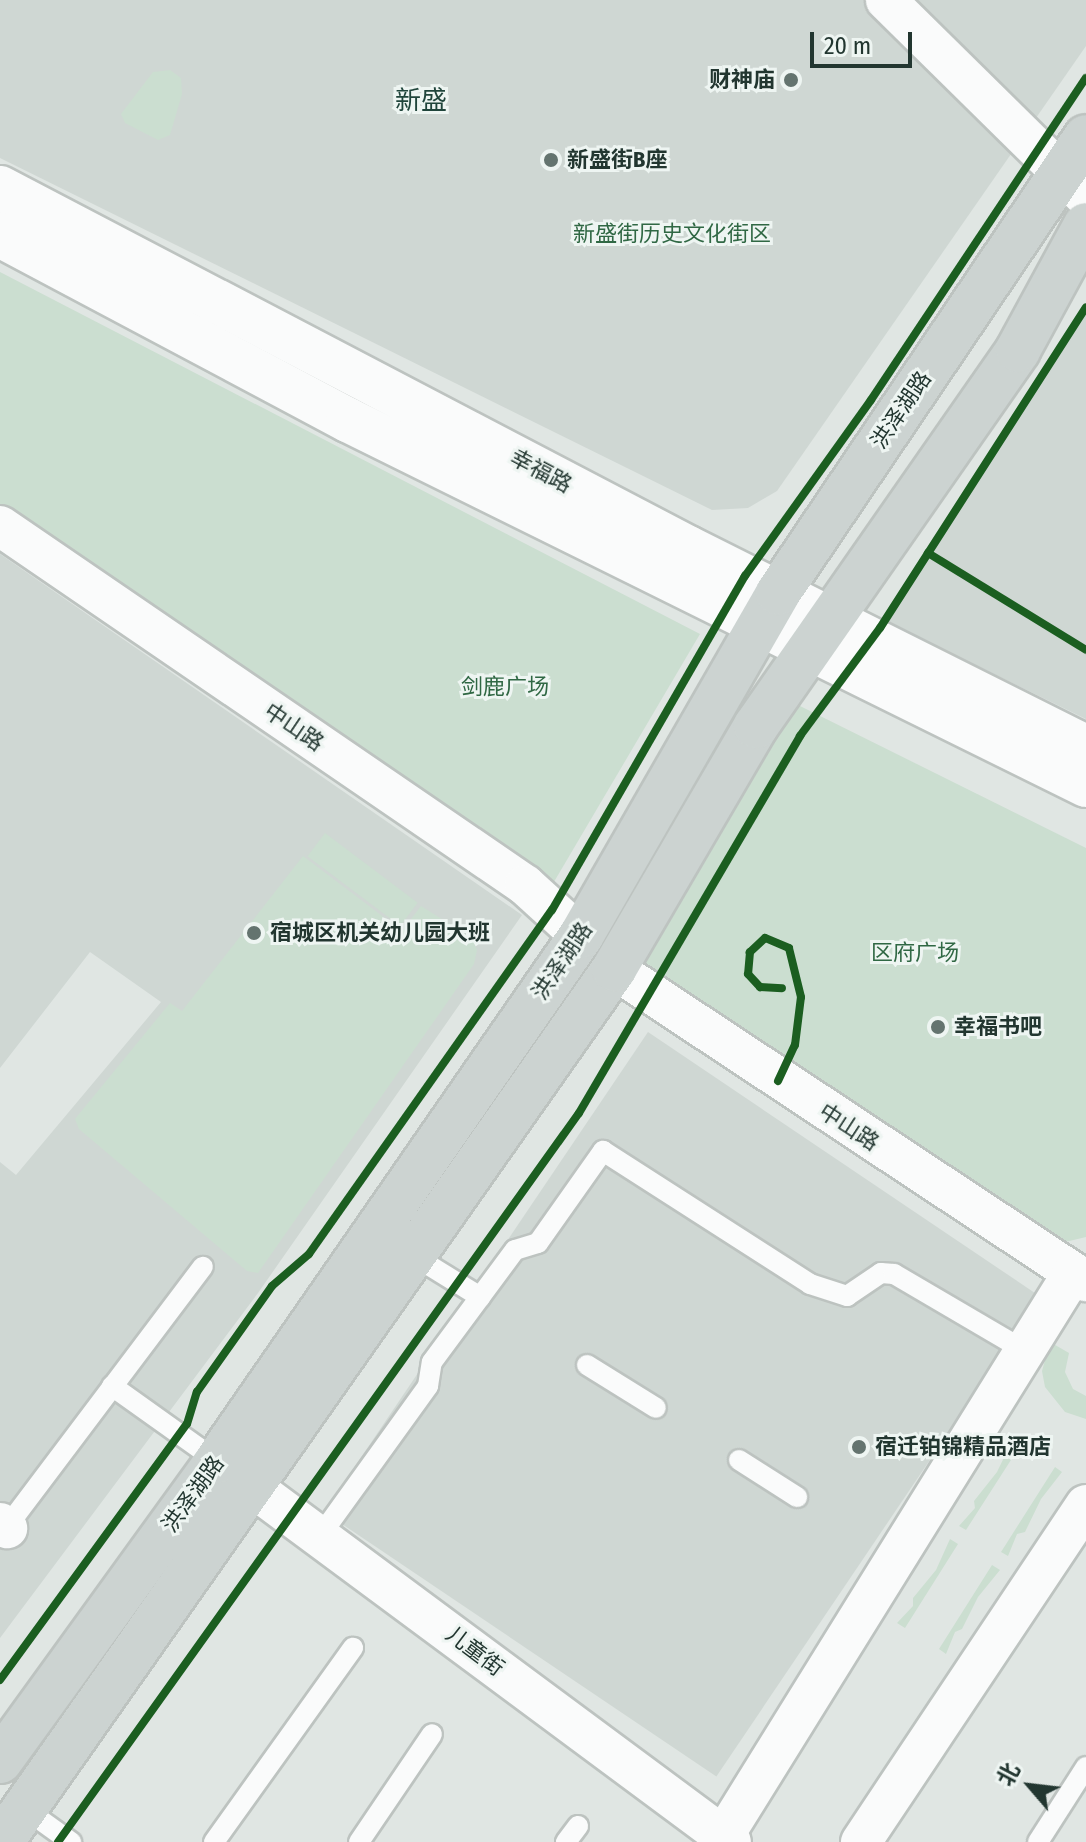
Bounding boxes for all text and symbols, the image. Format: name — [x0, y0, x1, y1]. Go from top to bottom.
scale bar — [814, 16, 916, 66]
text: 20 m — [824, 32, 871, 60]
place label: 财神庙 — [709, 67, 775, 93]
marker: 财神庙 — [782, 71, 800, 89]
district label: 新盛 — [395, 85, 447, 117]
place label: 新盛街B座 — [567, 147, 667, 173]
marker: 新盛街B座 — [542, 151, 560, 169]
park label: 新盛街历史文化街区 — [573, 221, 771, 247]
street label: 洪泽湖路 — [865, 366, 937, 454]
street label: 幸福路 — [506, 444, 576, 498]
park label: 剑鹿广场 — [461, 674, 549, 700]
street label: 中山路 — [259, 698, 329, 756]
street label: 洪泽湖路 — [526, 917, 598, 1005]
place label: 宿城区机关幼儿园大班 — [270, 920, 490, 946]
marker: 宿城区机关幼儿园大班 — [245, 924, 263, 942]
park label: 区府广场 — [871, 940, 959, 966]
place label: 幸福书吧 — [954, 1014, 1042, 1040]
marker: 幸福书吧 — [929, 1018, 947, 1036]
street label: 中山路 — [814, 1098, 884, 1156]
place label: 宿迁铂锦精品酒店 — [875, 1434, 1051, 1460]
marker: 宿迁铂锦精品酒店 — [850, 1438, 868, 1456]
street label: 洪泽湖路 — [156, 1451, 230, 1537]
street label: 儿童街 — [441, 1621, 509, 1681]
north arrow — [990, 1746, 1070, 1826]
text: 北 — [991, 1758, 1025, 1791]

